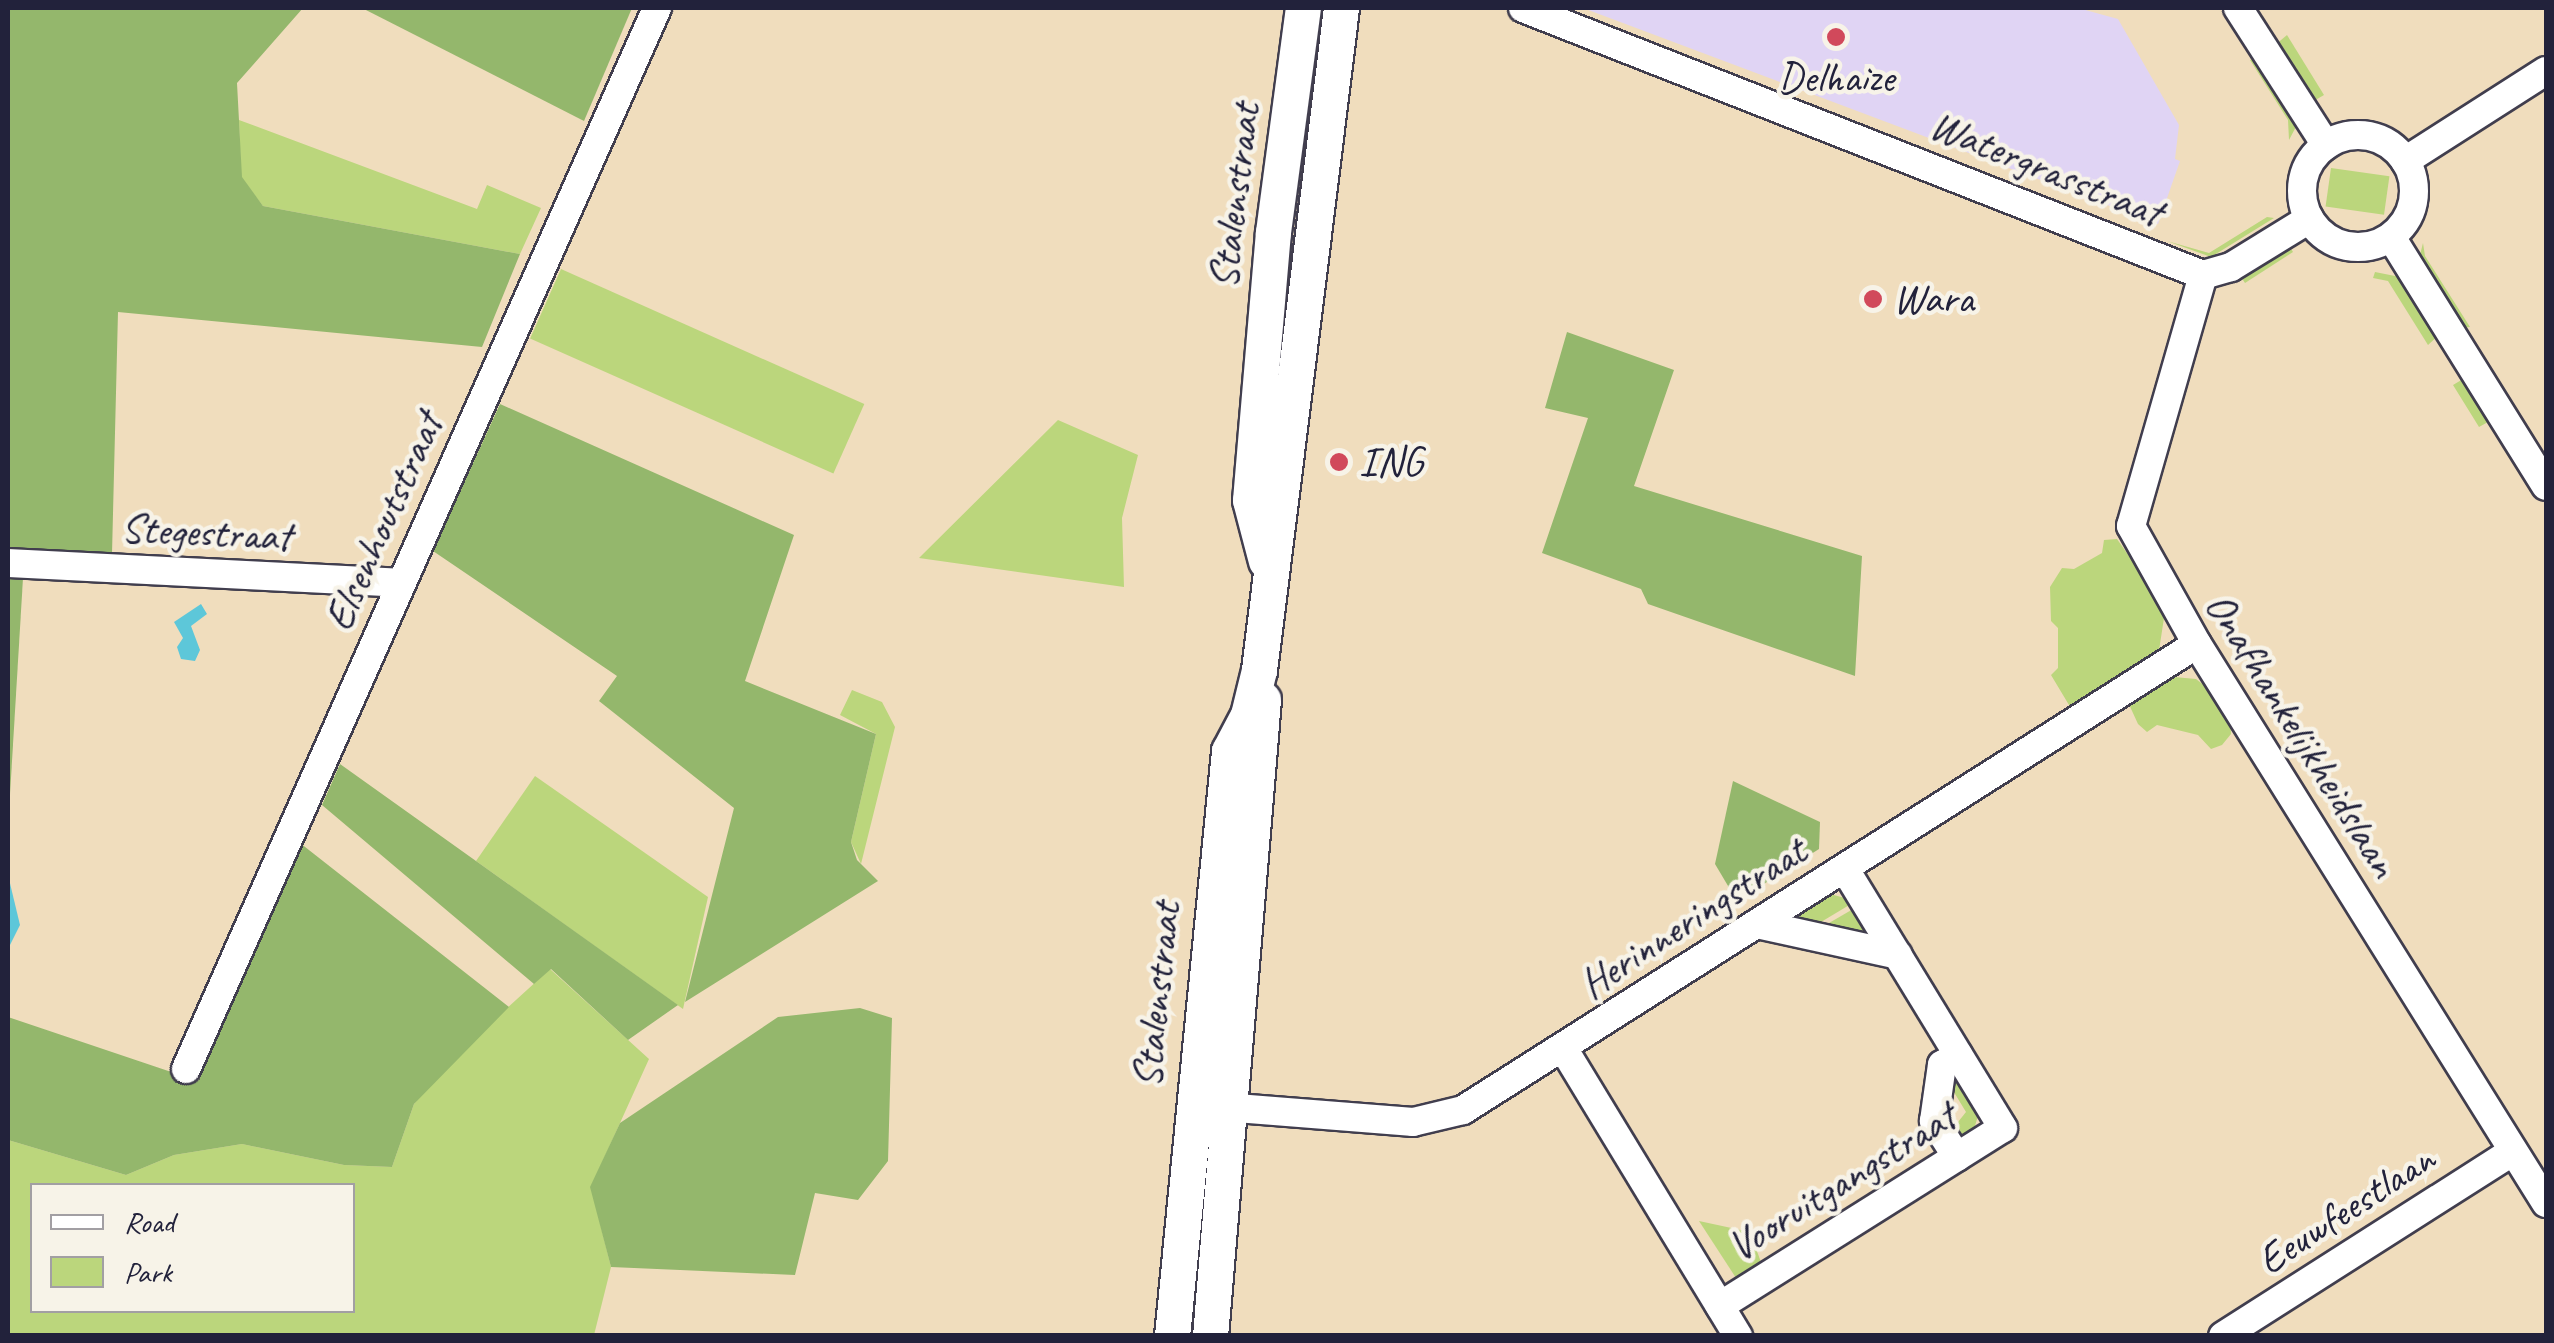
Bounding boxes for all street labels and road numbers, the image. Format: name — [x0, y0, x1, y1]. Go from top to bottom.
street label: Watergrasstraat — [1923, 100, 2169, 238]
street label: Stalenstraat — [1199, 101, 1271, 291]
street label: Elsenhoutstraat — [314, 406, 454, 638]
street label: Stegestraat — [120, 503, 292, 563]
street label: Onafhankelijkheidslaan — [2193, 584, 2409, 886]
street label: Herinneringstraat — [1570, 826, 1816, 1010]
street label: Stalenstraat — [1122, 900, 1192, 1090]
street label: Vooruitgangstraat — [1718, 1092, 1966, 1272]
street label: Eeuwfeestlaan — [2248, 1134, 2444, 1286]

